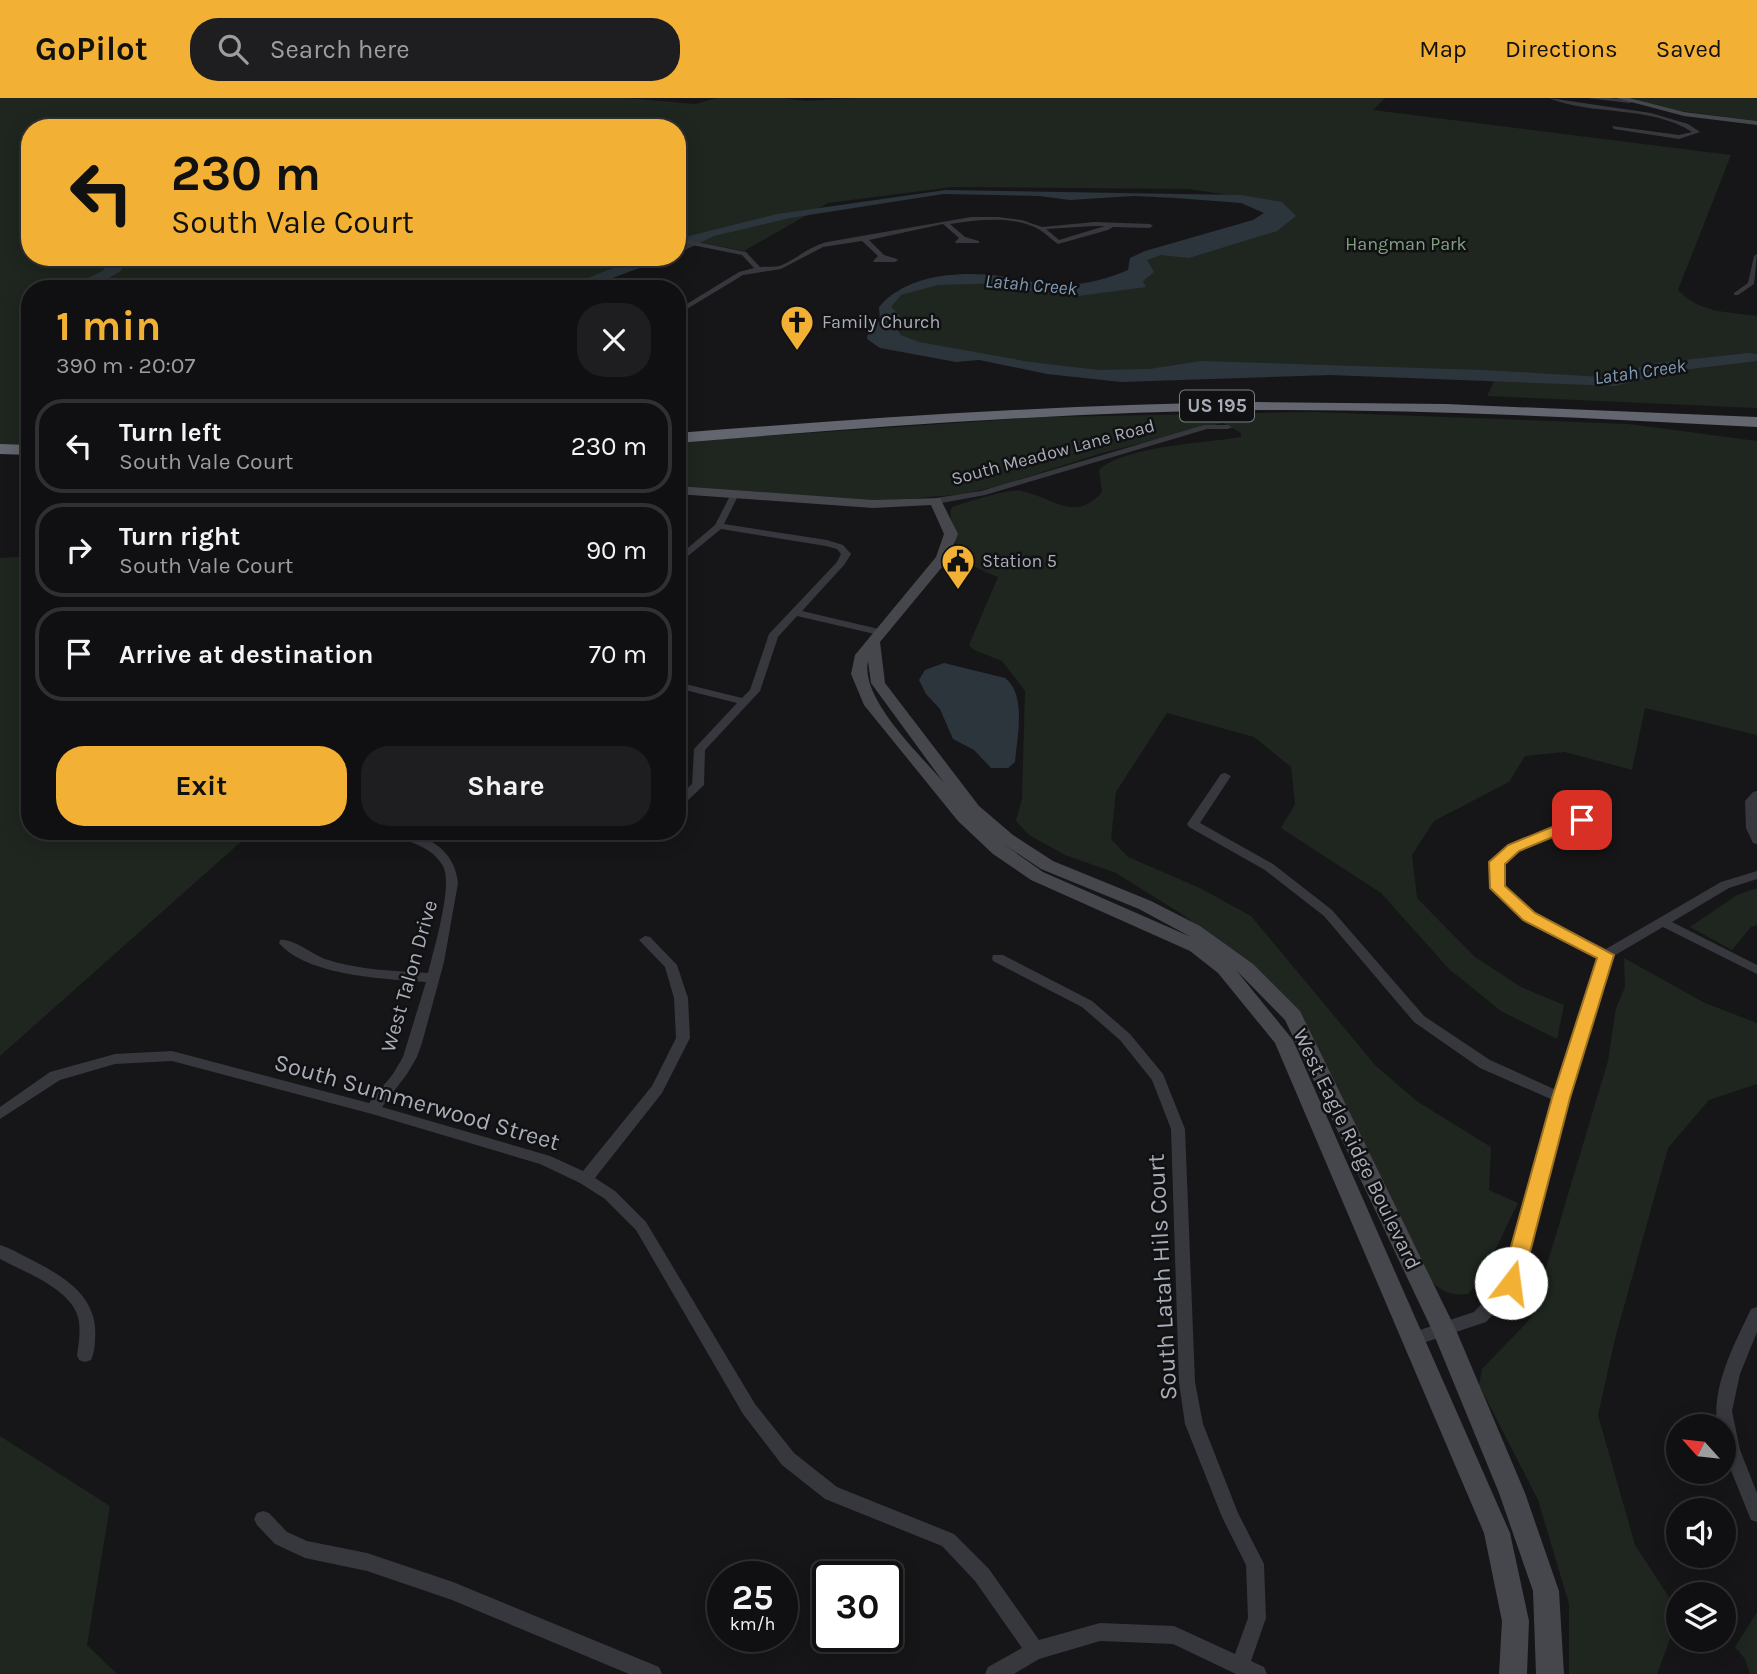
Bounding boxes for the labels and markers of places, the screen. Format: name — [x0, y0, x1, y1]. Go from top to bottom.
church icon: Family Church — [778, 303, 816, 352]
place label: Family Church — [822, 311, 940, 333]
public building icon: Station 5 — [939, 542, 977, 591]
place label: Station 5 — [982, 550, 1057, 572]
pin — [1552, 790, 1612, 850]

